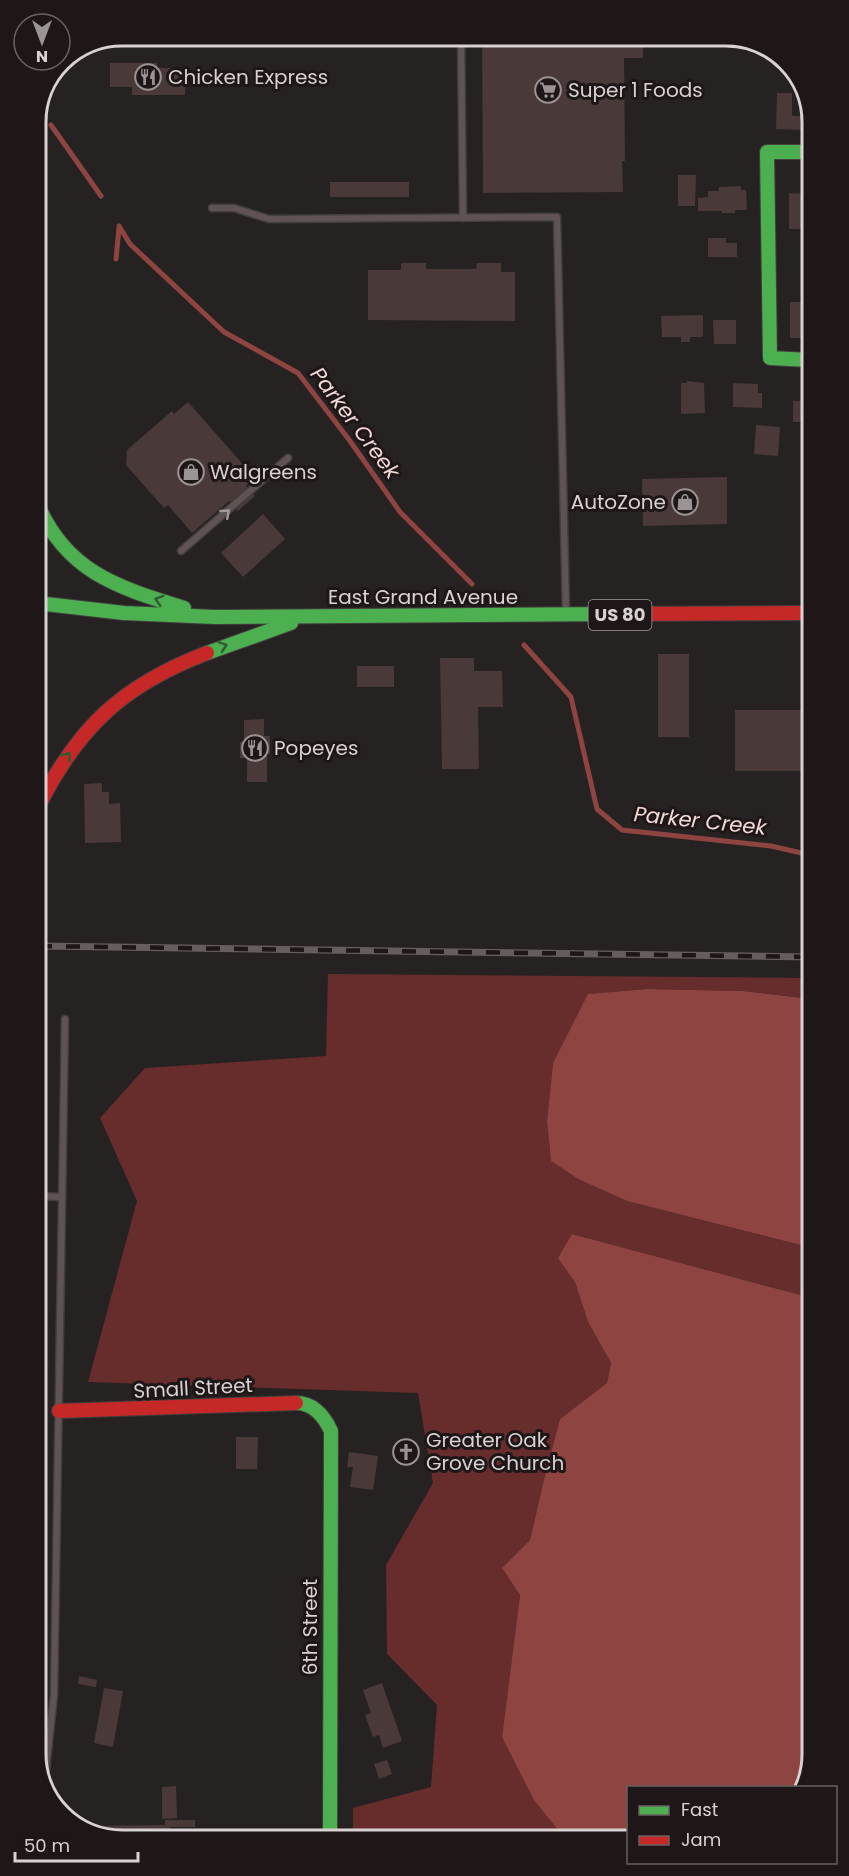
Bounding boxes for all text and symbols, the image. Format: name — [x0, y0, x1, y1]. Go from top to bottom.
north arrow — [12, 12, 72, 72]
text: N — [36, 45, 48, 68]
restaurant icon: Chicken Express — [133, 62, 163, 92]
place label: Chicken Express — [168, 63, 328, 91]
supermarket icon: Super 1 Foods — [533, 75, 563, 105]
place label: Super 1 Foods — [568, 76, 703, 104]
water label: Parker Creek — [304, 361, 408, 485]
shop icon: Walgreens — [176, 457, 206, 487]
place label: Walgreens — [210, 458, 317, 486]
shop icon: AutoZone — [670, 487, 700, 517]
place label: AutoZone — [571, 488, 666, 516]
one-way arrow — [219, 509, 229, 520]
street label: East Grand Avenue — [328, 583, 518, 611]
one-way arrow — [154, 595, 165, 607]
road number: US 80 — [588, 600, 652, 630]
one-way arrow — [217, 641, 228, 653]
restaurant icon: Popeyes — [240, 733, 270, 763]
place label: Popeyes — [274, 734, 358, 762]
one-way arrow — [60, 752, 71, 763]
water label: Parker Creek — [632, 799, 769, 842]
street label: Small Street — [133, 1371, 253, 1405]
place label: Greater Oak Grove Church — [426, 1426, 564, 1477]
church icon: Greater Oak Grove Church — [391, 1437, 421, 1467]
street label: 6th Street — [296, 1579, 324, 1675]
legend — [627, 1786, 837, 1864]
text: Fast — [681, 1797, 718, 1822]
scale bar — [15, 1825, 138, 1863]
text: Jam — [681, 1827, 721, 1852]
text: 50 m — [24, 1833, 70, 1858]

